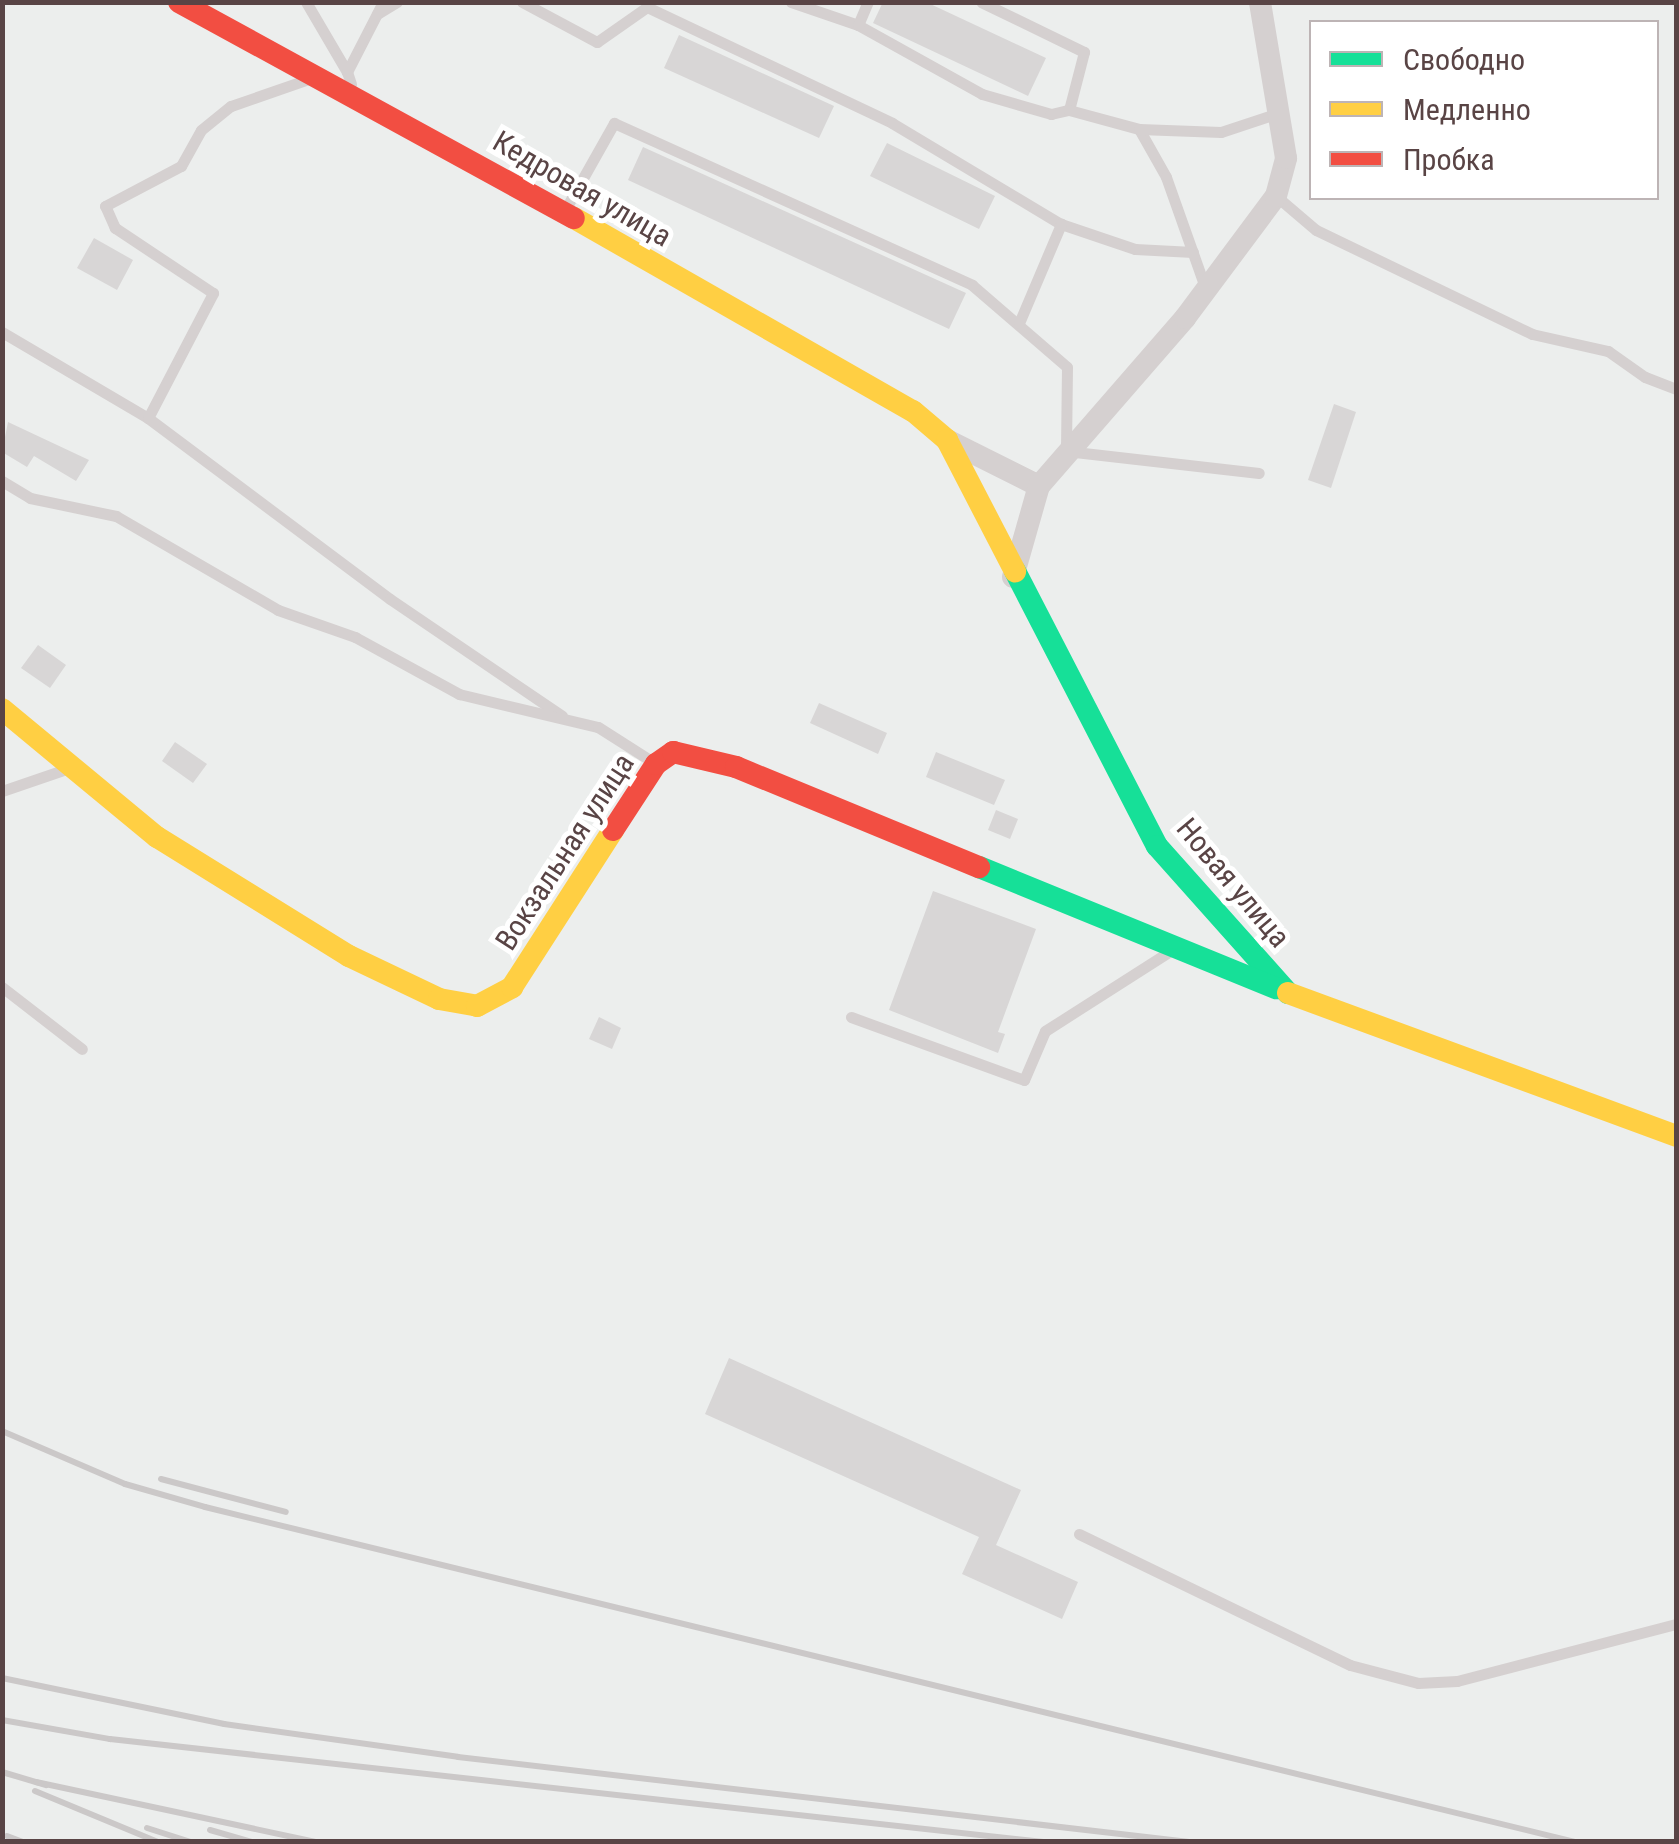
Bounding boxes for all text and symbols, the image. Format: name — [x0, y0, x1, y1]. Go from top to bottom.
legend — [1309, 20, 1659, 200]
text: Свободно — [1403, 42, 1525, 77]
text: Медленно — [1403, 92, 1531, 127]
street label: Кедровая улица — [486, 123, 678, 255]
text: Пробка — [1403, 142, 1495, 177]
street label: Вокзальная улица — [488, 747, 642, 957]
street label: Новая улица — [1169, 811, 1297, 955]

